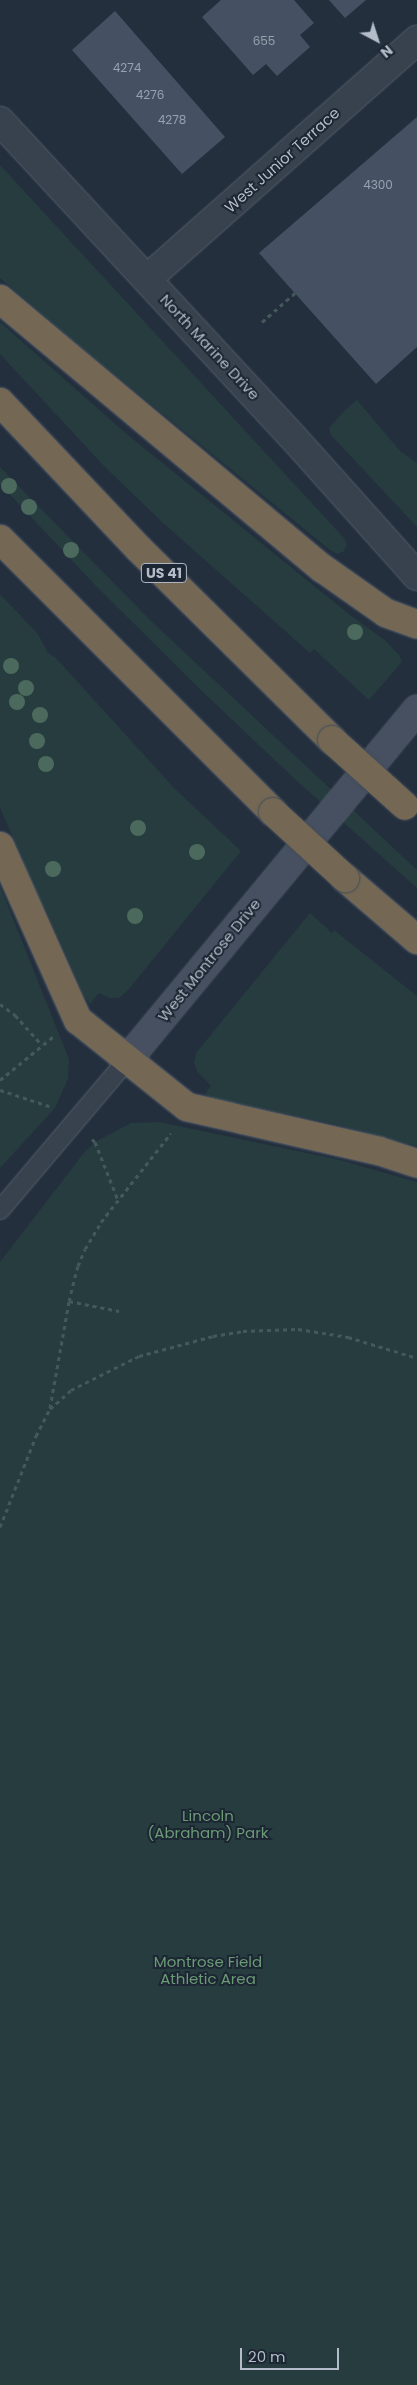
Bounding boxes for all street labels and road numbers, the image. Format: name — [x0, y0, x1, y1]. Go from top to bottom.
street label: West Junior Terrace — [221, 104, 343, 216]
street label: North Marine Drive — [156, 291, 264, 403]
road number: US 41 — [140, 562, 188, 584]
street label: West Montrose Drive — [154, 895, 264, 1025]

